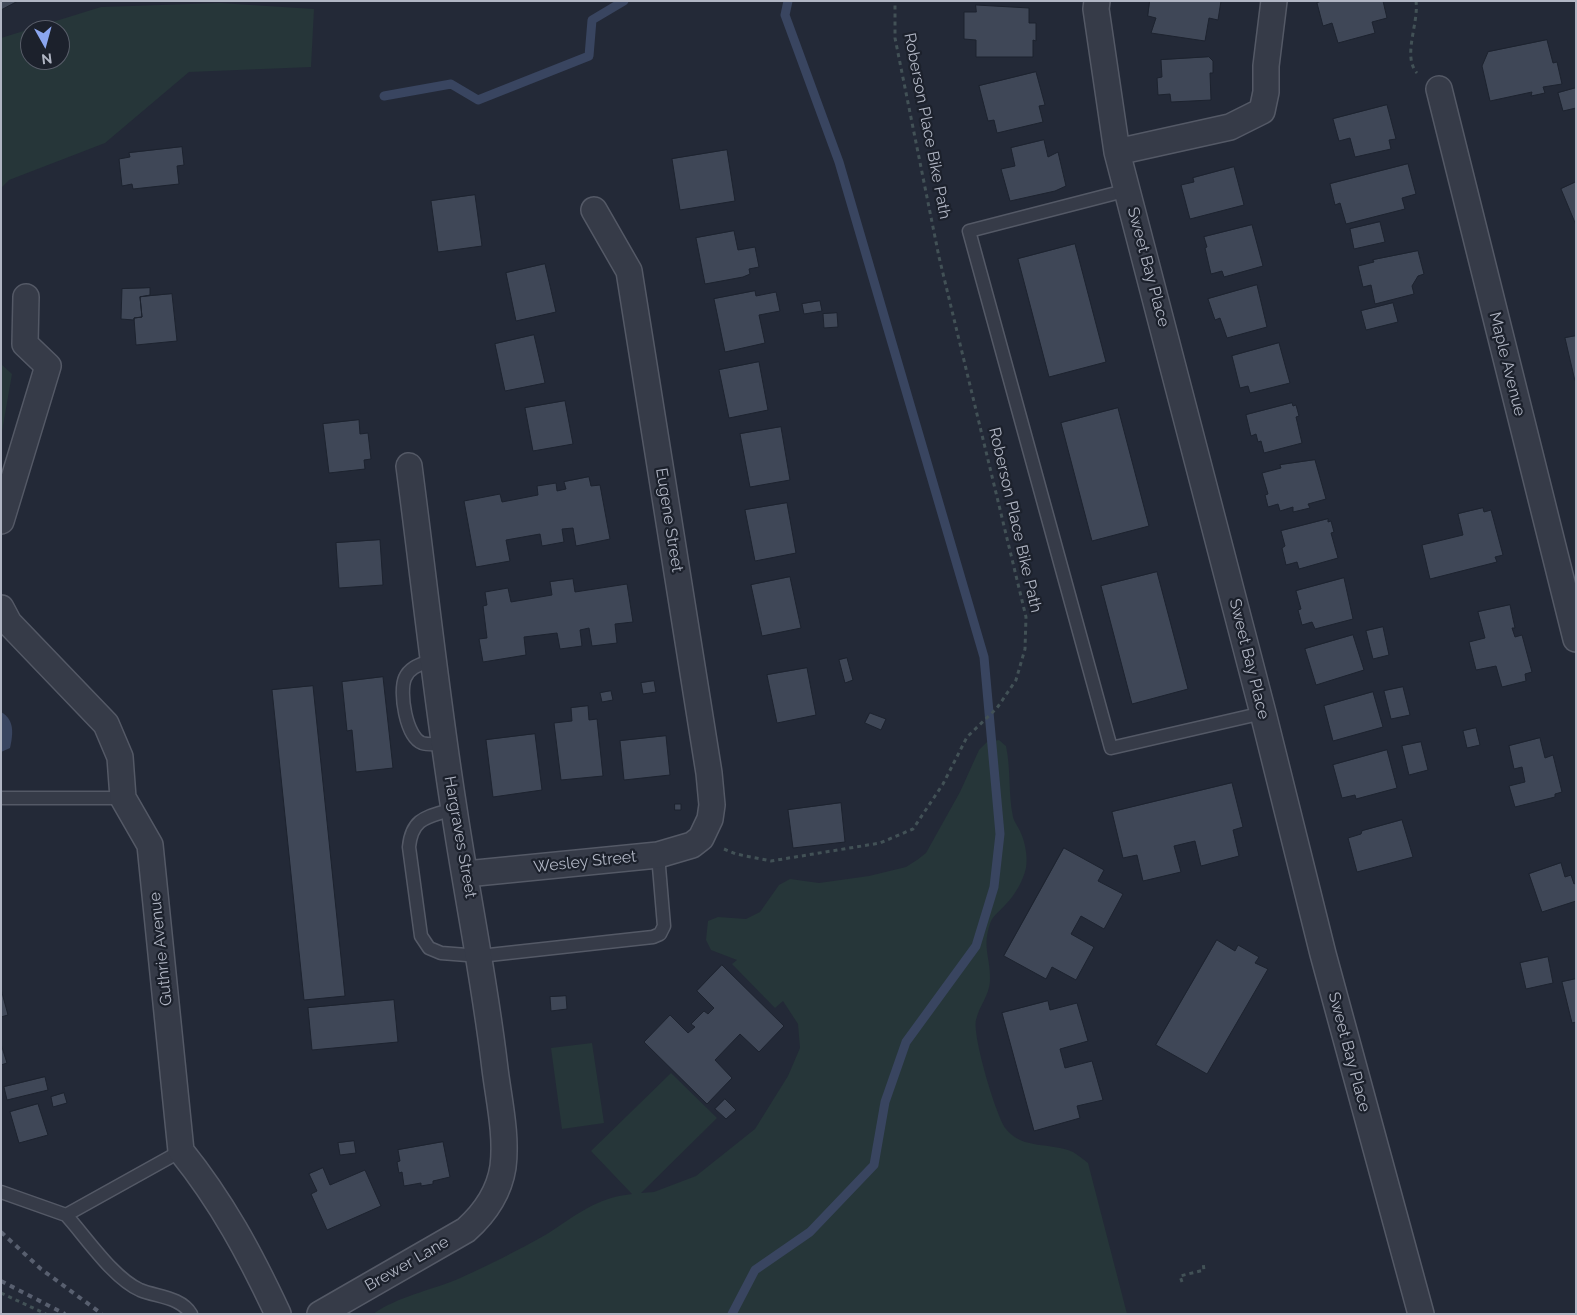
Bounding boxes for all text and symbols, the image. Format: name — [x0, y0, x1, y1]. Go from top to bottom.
north arrow — [20, 20, 70, 70]
street label: Roberson Place Bike Path — [900, 31, 954, 221]
text: N — [40, 50, 53, 67]
street label: Sweet Bay Place — [1123, 205, 1173, 329]
street label: Maple Avenue — [1485, 310, 1529, 418]
street label: Roberson Place Bike Path — [984, 426, 1046, 614]
street label: Eugene Street — [651, 466, 687, 574]
street label: Sweet Bay Place — [1225, 597, 1273, 721]
street label: Hargraves Street — [440, 774, 480, 900]
street label: Wesley Street — [533, 847, 637, 877]
street label: Guthrie Avenue — [145, 891, 177, 1007]
street label: Sweet Bay Place — [1324, 990, 1374, 1114]
street label: Brewer Lane — [362, 1232, 452, 1296]

